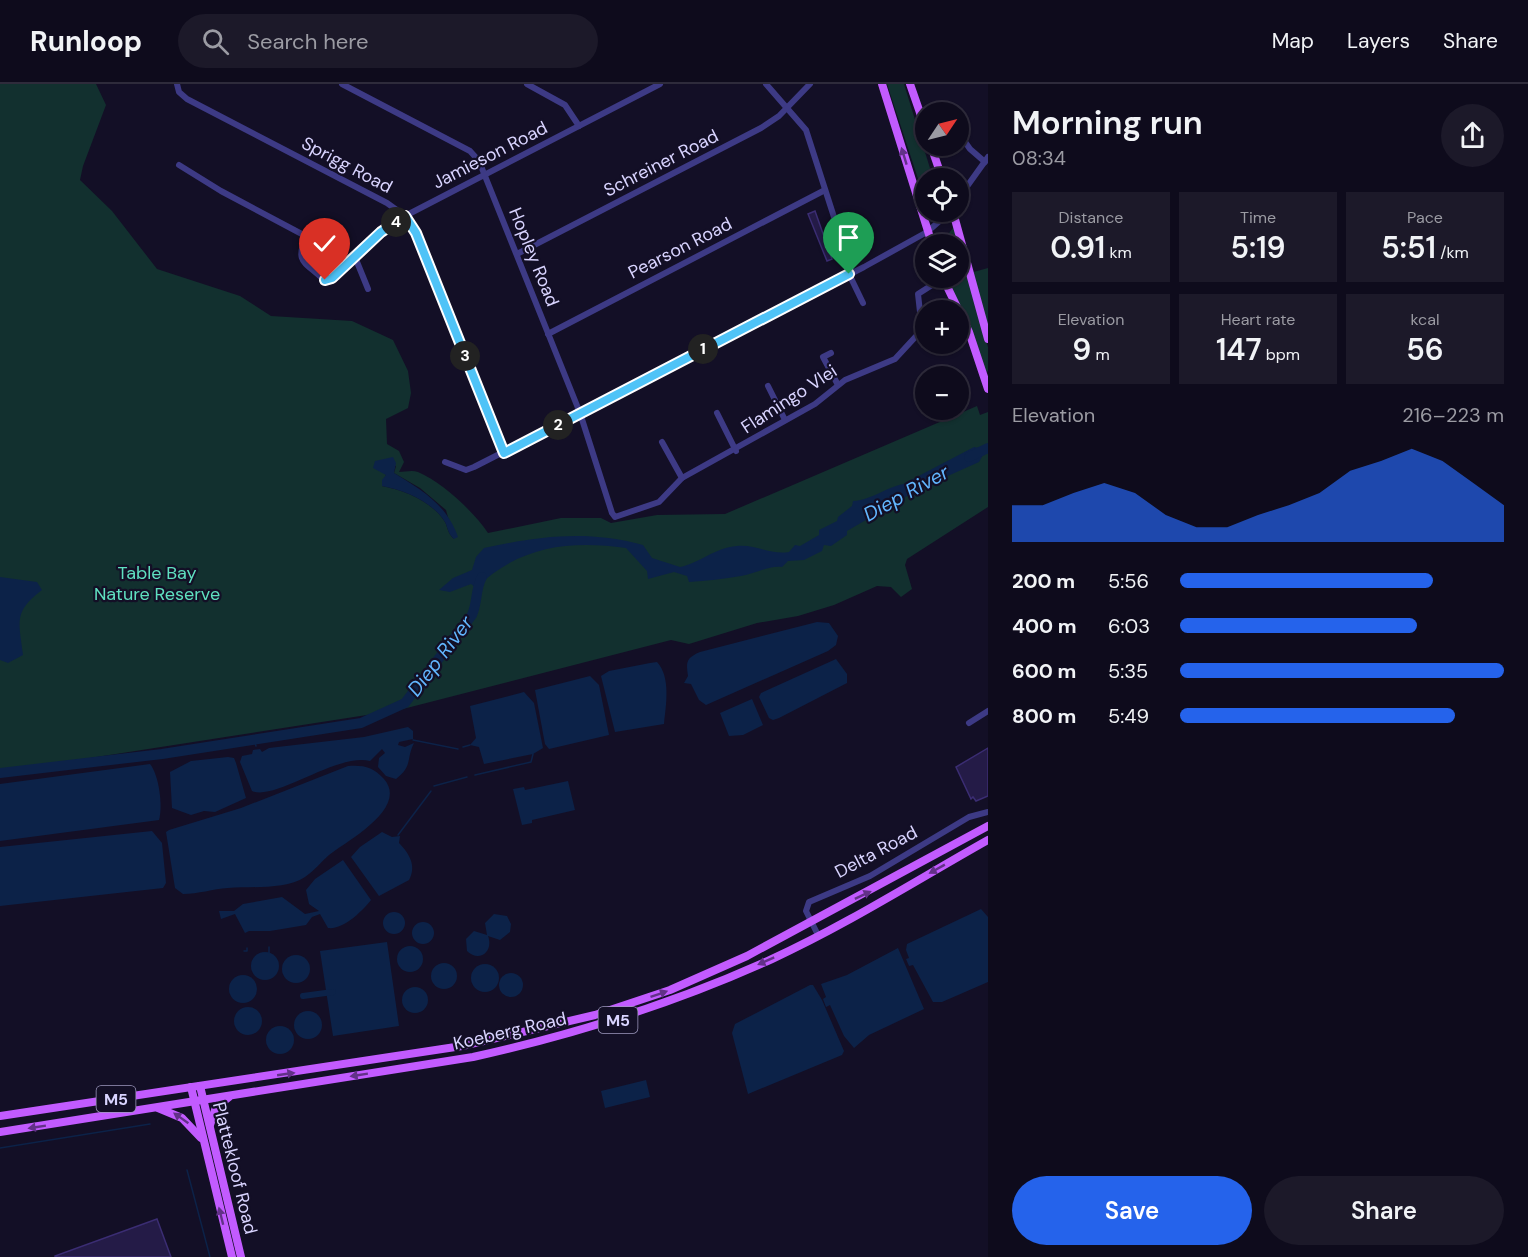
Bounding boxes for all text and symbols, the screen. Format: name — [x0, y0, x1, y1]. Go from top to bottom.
search box — [178, 14, 598, 68]
text: Runloop — [30, 23, 142, 60]
icon: search — [199, 25, 232, 58]
text: Search here — [247, 27, 369, 56]
text: Map — [1272, 27, 1314, 55]
text: Layers — [1347, 27, 1410, 55]
text: Share — [1443, 27, 1498, 55]
text: Morning run — [1012, 101, 1203, 144]
north arrow — [915, 102, 969, 156]
map controls — [915, 102, 969, 420]
button: share — [1441, 104, 1504, 167]
street label: Jamieson Road — [428, 116, 552, 194]
street label: Schreiner Road — [599, 124, 723, 202]
street label: Sprigg Road — [297, 131, 397, 199]
text: 08:34 — [1012, 145, 1066, 171]
one-way arrow — [899, 147, 908, 165]
button: locate — [915, 168, 969, 222]
street label: Hopley Road — [503, 204, 565, 310]
pin: 4 — [381, 207, 411, 237]
text: Distance — [1059, 207, 1123, 228]
text: Time — [1240, 207, 1276, 228]
text: Pace — [1407, 207, 1443, 228]
text: 4 — [391, 211, 401, 232]
street label: Pearson Road — [624, 212, 736, 284]
pin — [823, 212, 874, 274]
pin — [299, 218, 350, 280]
icon: arrive — [832, 221, 865, 254]
icon: check — [308, 227, 341, 260]
text: 0.91 — [1050, 228, 1105, 267]
text: 5:19 — [1230, 228, 1286, 267]
text: 5:51 — [1381, 228, 1436, 267]
button: layers — [915, 234, 969, 288]
text: km — [1105, 242, 1132, 263]
text: /km — [1436, 242, 1469, 263]
button: + — [915, 300, 969, 354]
text: Elevation — [1058, 309, 1124, 330]
text: Heart rate — [1221, 309, 1295, 330]
text: kcal — [1411, 309, 1439, 330]
text: 9 — [1072, 330, 1091, 369]
text: 147 — [1216, 330, 1262, 369]
text: 56 — [1406, 330, 1444, 369]
pin: 1 — [688, 334, 718, 364]
text: 1 — [700, 338, 706, 359]
pin: 3 — [450, 341, 480, 371]
text: m — [1091, 344, 1110, 365]
text: bpm — [1262, 344, 1300, 365]
text: 3 — [460, 345, 470, 366]
street label: Flamingo Vlei — [736, 359, 842, 439]
button: − — [915, 366, 969, 420]
text: Elevation — [1012, 402, 1095, 428]
text: 216–223 m — [1402, 402, 1504, 428]
pin: 2 — [543, 410, 573, 440]
text: 2 — [553, 414, 563, 435]
water label: Diep River — [859, 459, 954, 527]
park label: Table Bay Nature Reserve — [94, 561, 220, 606]
text: 200 m — [1012, 568, 1075, 594]
text: 5:56 — [1108, 568, 1149, 594]
water label: Diep River — [401, 610, 479, 701]
text: 400 m — [1012, 613, 1077, 639]
text: 6:03 — [1108, 613, 1150, 639]
text: 600 m — [1012, 658, 1076, 684]
text: 5:35 — [1108, 658, 1148, 684]
text: 800 m — [1012, 703, 1076, 729]
text: 5:49 — [1108, 703, 1149, 729]
street label: Delta Road — [831, 820, 921, 884]
one-way arrow — [929, 863, 945, 874]
one-way arrow — [854, 890, 871, 899]
one-way arrow — [758, 957, 775, 966]
one-way arrow — [650, 989, 668, 998]
street label: Koeberg Road — [451, 1006, 569, 1056]
road number: M5 — [598, 1007, 638, 1033]
one-way arrow — [276, 1069, 295, 1078]
one-way arrow — [349, 1070, 368, 1079]
road number: M5 — [96, 1086, 136, 1112]
street label: Plattekloof Road — [207, 1099, 263, 1237]
one-way arrow — [173, 1112, 189, 1124]
one-way arrow — [27, 1122, 46, 1131]
button: Save — [1012, 1176, 1252, 1245]
button: Share — [1264, 1176, 1504, 1245]
one-way arrow — [216, 1206, 226, 1225]

